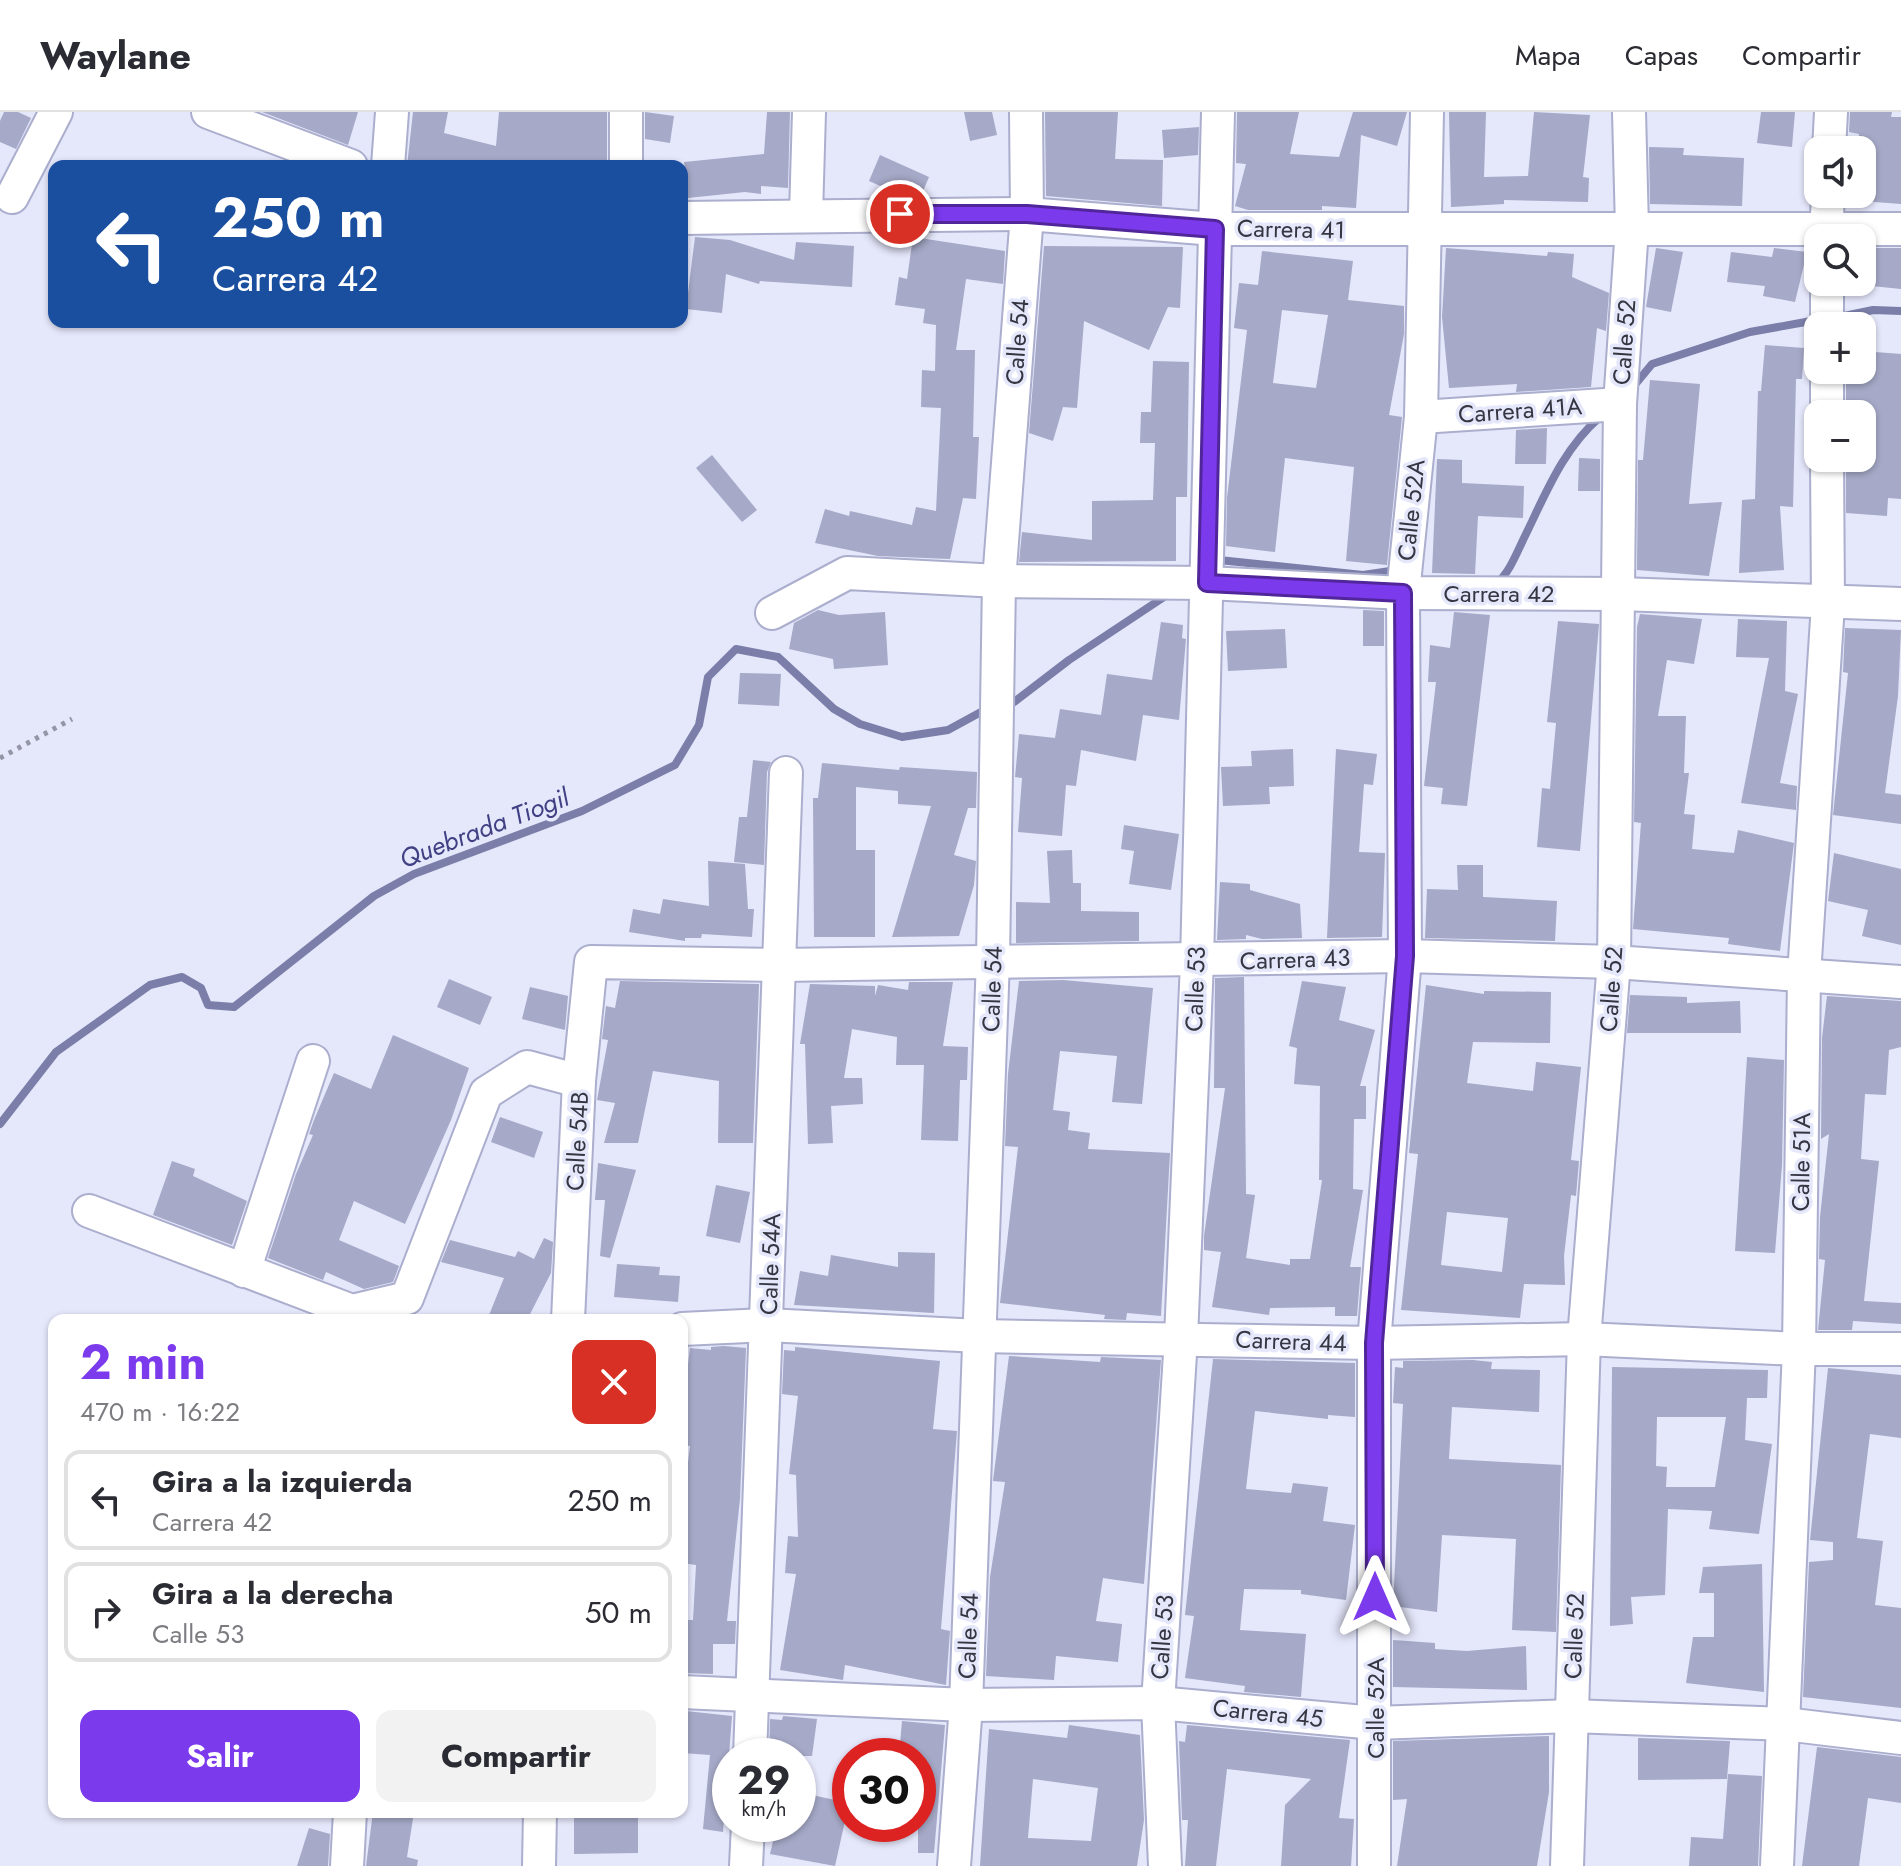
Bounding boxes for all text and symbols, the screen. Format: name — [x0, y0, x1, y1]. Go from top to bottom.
text: Waylane — [40, 28, 191, 83]
text: Mapa — [1515, 35, 1581, 76]
text: Capas — [1625, 35, 1698, 76]
text: Compartir — [1742, 35, 1861, 76]
map controls — [1804, 136, 1876, 472]
button: sound — [1804, 136, 1876, 208]
text: 250 m — [212, 177, 385, 258]
pin — [866, 180, 934, 248]
icon: left — [80, 192, 184, 296]
icon: arrive — [878, 192, 922, 236]
street label: Carrera 41 — [1237, 211, 1345, 247]
button: search — [1804, 224, 1876, 296]
text: Carrera 42 — [212, 252, 379, 304]
street label: Calle 54 — [997, 298, 1037, 386]
street label: Calle 52 — [1604, 298, 1644, 386]
button: + — [1804, 312, 1876, 384]
street label: Carrera 41A — [1457, 388, 1583, 432]
button: − — [1804, 400, 1876, 472]
street label: Calle 52A — [1388, 457, 1434, 562]
street label: Carrera 42 — [1443, 576, 1555, 611]
water label: Quebrada Tiogil — [394, 778, 575, 878]
street label: Carrera 43 — [1239, 940, 1351, 978]
street label: Calle 54 — [973, 945, 1011, 1033]
street label: Calle 52 — [1591, 945, 1631, 1033]
street label: Calle 53 — [1176, 946, 1214, 1032]
street label: Calle 54B — [557, 1090, 597, 1192]
street label: Calle 51A — [1783, 1112, 1819, 1212]
street label: Calle 54A — [751, 1212, 789, 1316]
street label: Carrera 44 — [1235, 1322, 1347, 1360]
text: 2 min — [80, 1328, 206, 1397]
button: close — [572, 1340, 656, 1424]
text: 470 m · 16:22 — [80, 1393, 240, 1431]
text: Gira a la izquierda — [152, 1460, 412, 1503]
icon: left — [84, 1478, 128, 1522]
text: 250 m — [568, 1479, 652, 1522]
text: Carrera 42 — [152, 1503, 272, 1541]
position arrow — [1333, 1555, 1417, 1639]
text: Gira a la derecha — [152, 1572, 393, 1615]
icon: right — [84, 1590, 128, 1634]
text: 50 m — [585, 1591, 652, 1634]
street label: Calle 54 — [949, 1592, 987, 1680]
street label: Calle 53 — [1142, 1593, 1182, 1681]
street label: Calle 52 — [1555, 1593, 1593, 1679]
text: Calle 53 — [152, 1615, 244, 1653]
street label: Calle 52A — [1358, 1657, 1393, 1759]
street label: Carrera 45 — [1211, 1690, 1325, 1736]
button: Salir — [80, 1710, 360, 1802]
button: Compartir — [376, 1710, 656, 1802]
speed limit sign: 30 — [832, 1738, 936, 1842]
text: 29 — [738, 1751, 791, 1809]
text: km/h — [741, 1795, 787, 1824]

